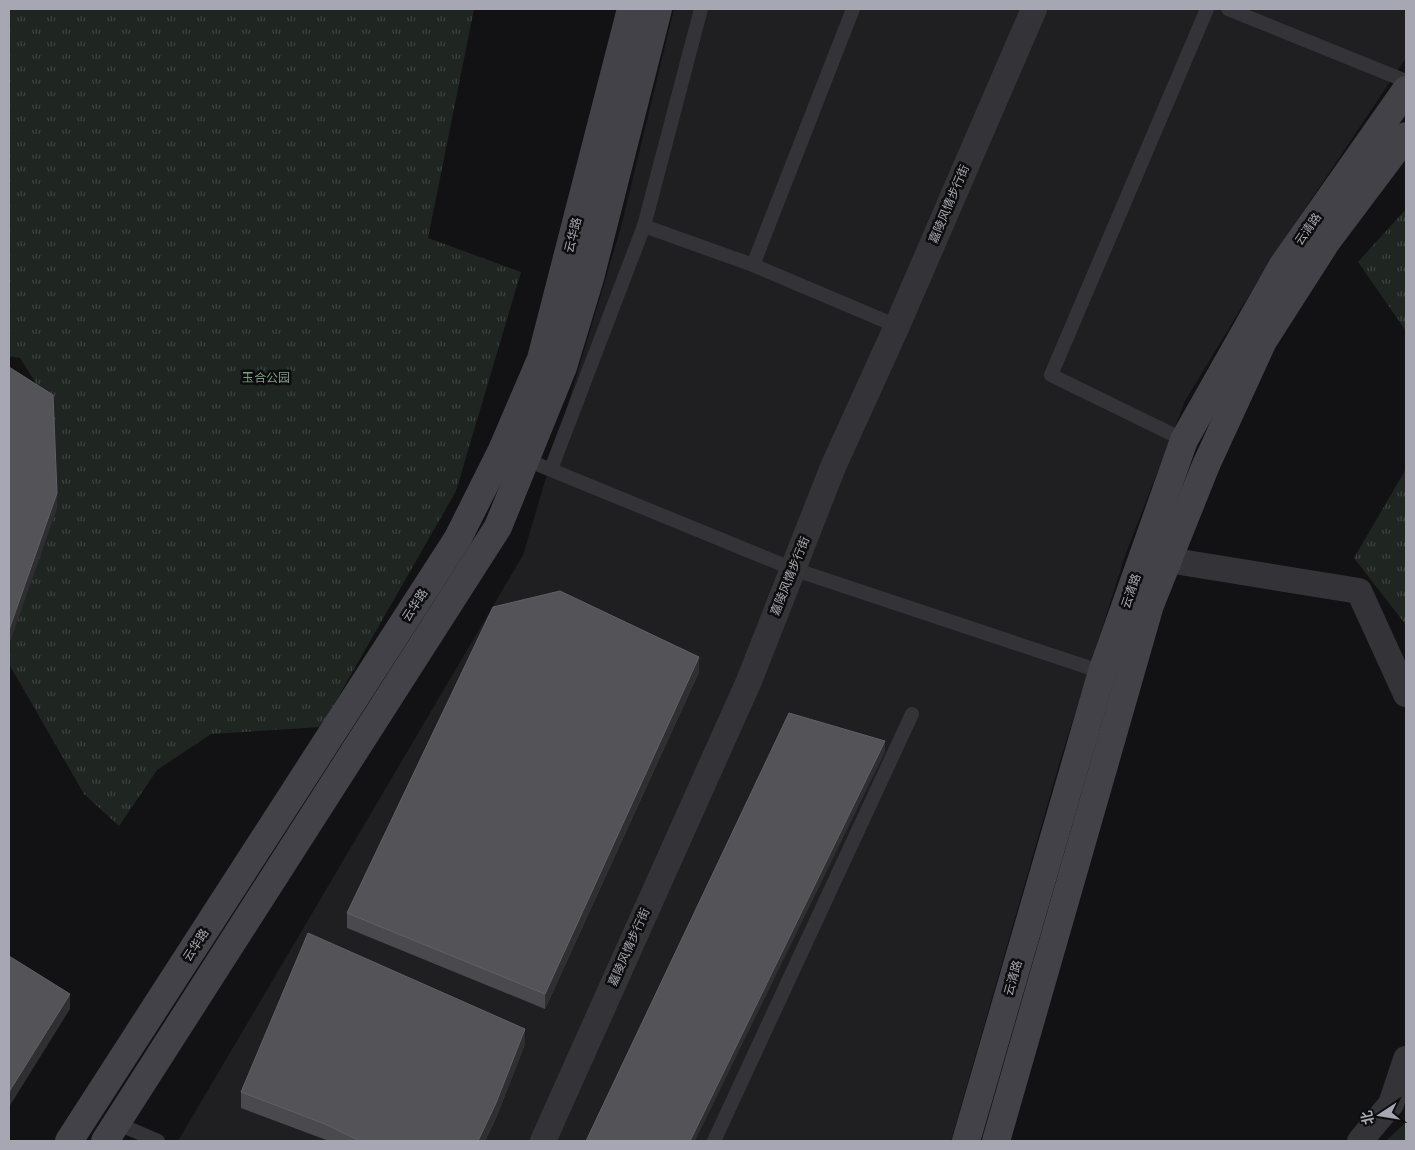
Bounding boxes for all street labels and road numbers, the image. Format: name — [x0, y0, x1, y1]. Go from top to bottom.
street label: 嘉陵风情步行街 — [925, 162, 972, 245]
street label: 云清路 — [1291, 210, 1324, 248]
street label: 云华路 — [561, 216, 584, 254]
street label: 嘉陵风情步行街 — [767, 534, 812, 618]
street label: 云清路 — [1118, 571, 1143, 610]
street label: 云华路 — [398, 586, 431, 624]
street label: 嘉陵风情步行街 — [605, 905, 652, 988]
street label: 云华路 — [179, 926, 212, 964]
street label: 云清路 — [1000, 958, 1025, 997]

